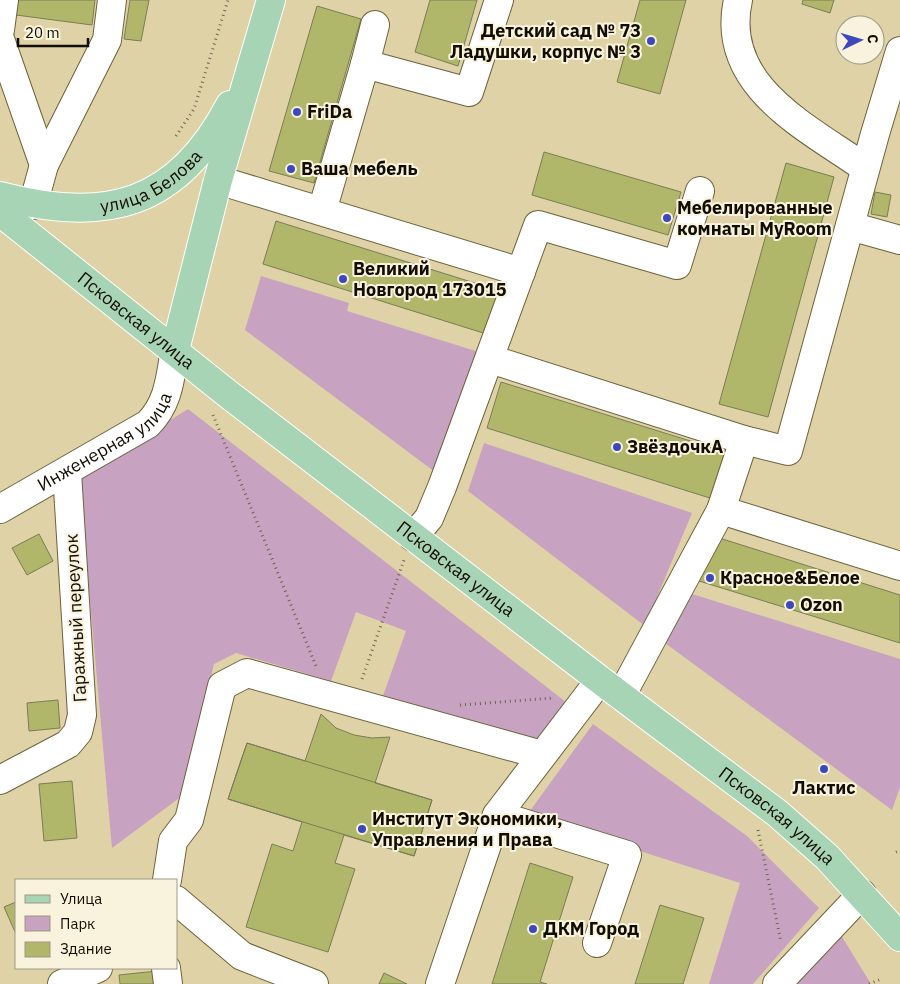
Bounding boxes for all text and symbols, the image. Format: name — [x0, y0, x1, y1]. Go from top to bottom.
scale bar — [18, 15, 88, 47]
north arrow — [835, 15, 885, 65]
place label: Детский сад № 73 Ладушки, корпус № 3 — [450, 19, 641, 63]
text: 20 m — [25, 23, 60, 42]
text: С — [864, 34, 882, 44]
marker: Детский сад № 73 Ладушки, корпус № 3 — [645, 35, 657, 47]
place label: FriDa — [307, 100, 352, 123]
marker: FriDa — [291, 106, 303, 118]
street label: улица Белова — [99, 145, 207, 218]
place label: Ваша мебель — [301, 157, 418, 180]
marker: Ваша мебель — [285, 163, 297, 175]
place label: Мебелированные комнаты MyRoom — [677, 196, 833, 240]
marker: Мебелированные комнаты MyRoom — [661, 212, 673, 224]
place label: Великий Новгород 173015 — [353, 257, 507, 301]
street label: Псковская улица — [73, 266, 200, 374]
marker: Великий Новгород 173015 — [337, 273, 349, 285]
street label: Инженерная улица — [33, 389, 177, 496]
place label: ЗвёздочкА — [627, 435, 723, 458]
marker: ЗвёздочкА — [611, 441, 623, 453]
street label: Псковская улица — [392, 516, 520, 622]
street label: Гаражный переулок — [60, 533, 91, 703]
place label: Красное&Белое — [720, 566, 860, 589]
marker: Красное&Белое — [704, 572, 716, 584]
place label: Ozon — [800, 593, 843, 616]
marker: Ozon — [784, 599, 796, 611]
street label: Псковская улица — [714, 761, 841, 870]
marker: Лактис — [818, 763, 830, 775]
place label: Лактис — [792, 776, 856, 799]
place label: Институт Экономики, Управления и Права — [372, 807, 563, 851]
marker: Институт Экономики, Управления и Права — [356, 823, 368, 835]
legend — [15, 879, 178, 969]
text: Улица — [60, 889, 102, 908]
text: Парк — [60, 914, 95, 933]
place label: ДКМ Город — [543, 917, 639, 940]
marker: ДКМ Город — [527, 923, 539, 935]
text: Здание — [60, 939, 112, 958]

